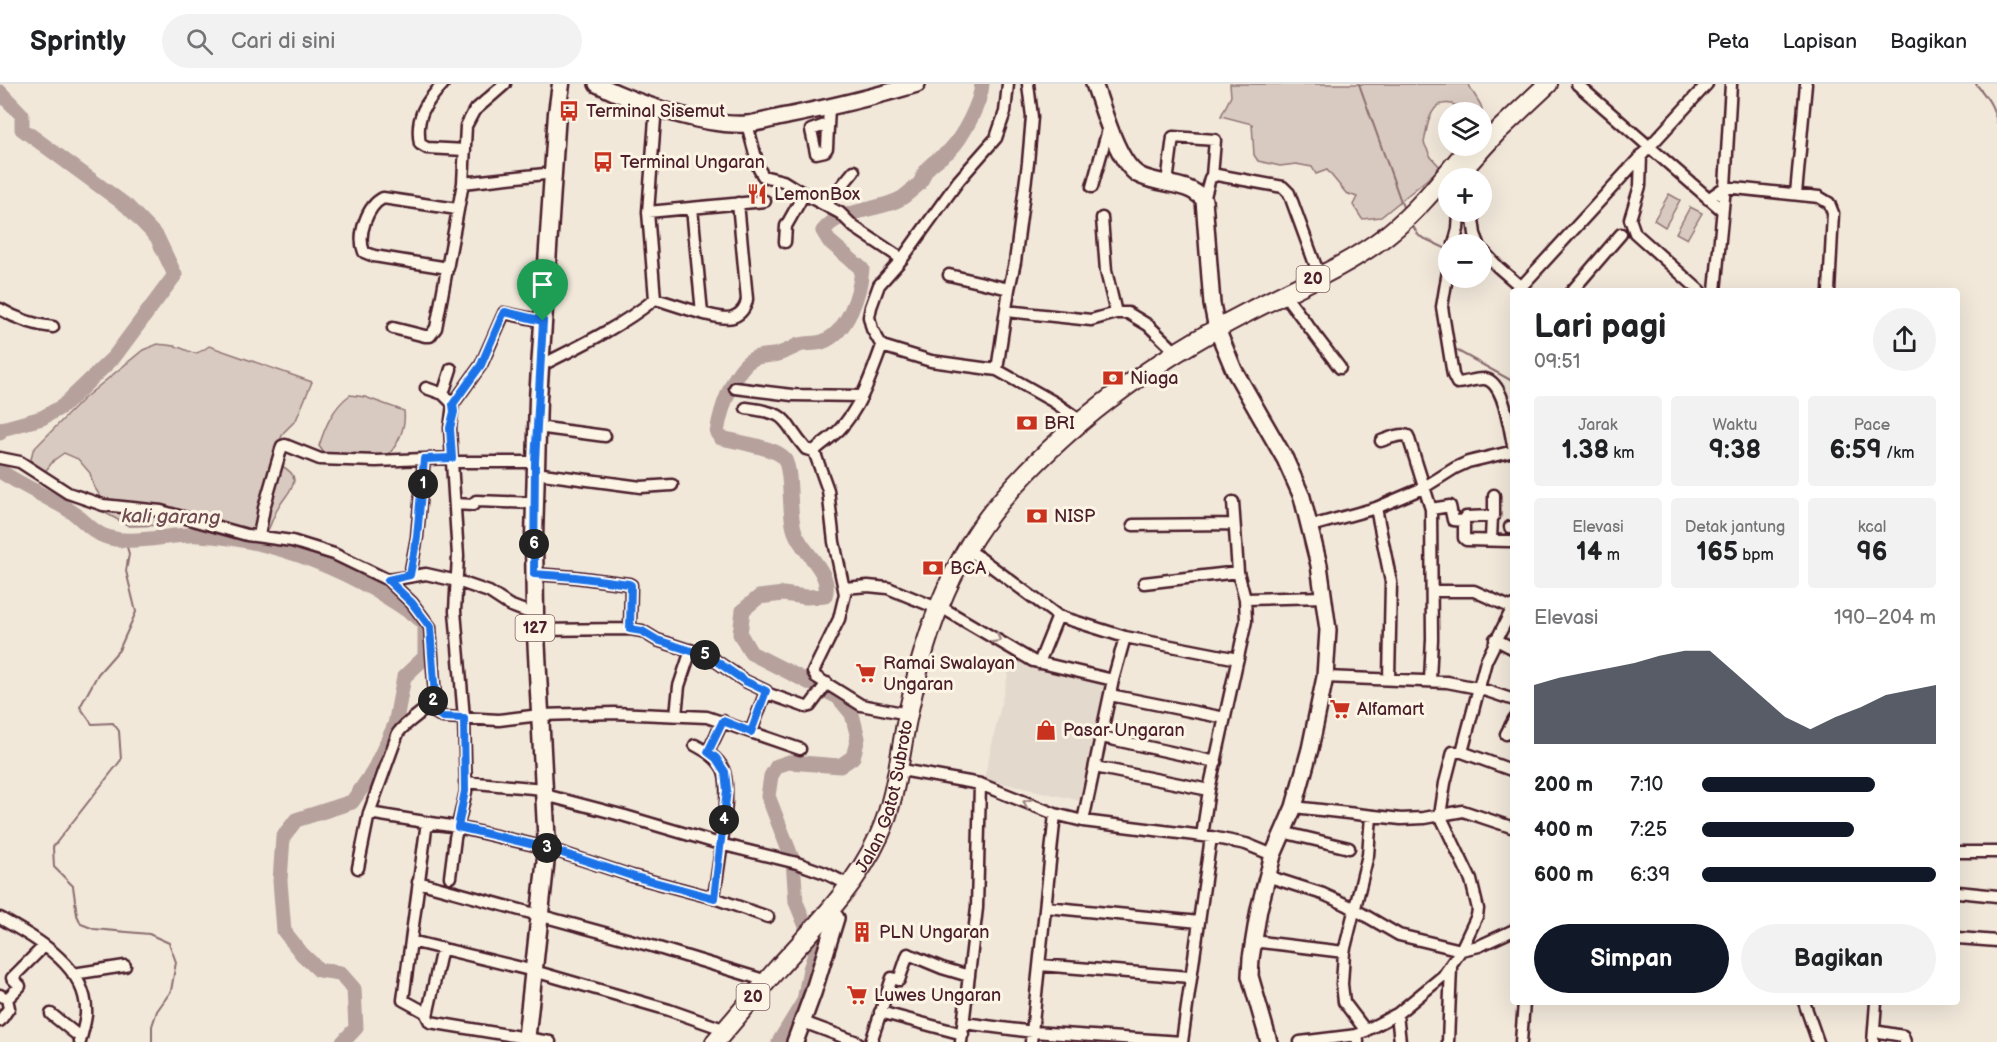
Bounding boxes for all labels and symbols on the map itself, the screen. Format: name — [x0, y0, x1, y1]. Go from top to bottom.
bus stop icon: Terminal Sisemut — [557, 99, 581, 123]
place label: Terminal Sisemut — [586, 101, 726, 122]
bus stop icon: Terminal Ungaran — [591, 150, 615, 174]
place label: Terminal Ungaran — [620, 152, 765, 173]
restaurant icon: LemonBox — [745, 182, 769, 206]
place label: LemonBox — [774, 184, 861, 205]
pin — [517, 259, 568, 321]
road number: 20 — [1296, 266, 1330, 292]
bank icon: Niaga — [1101, 366, 1125, 390]
place label: Niaga — [1130, 368, 1179, 389]
bank icon: BRI — [1015, 411, 1039, 435]
place label: BRI — [1044, 413, 1075, 434]
pin: 1 — [408, 469, 438, 499]
water label: kali garang — [121, 504, 221, 530]
bank icon: NISP — [1025, 504, 1049, 528]
place label: NISP — [1054, 506, 1096, 527]
pin: 6 — [519, 529, 549, 559]
bank icon: BCA — [921, 556, 945, 580]
place label: BCA — [950, 558, 986, 579]
road number: 127 — [516, 615, 554, 641]
one-way arrow — [991, 632, 1001, 643]
pin: 5 — [690, 640, 720, 670]
place label: Ramai Swalayan Ungaran — [883, 653, 1015, 695]
supermarket icon: Ramai Swalayan Ungaran — [854, 661, 878, 685]
pin: 2 — [418, 686, 448, 716]
supermarket icon: Alfamart — [1328, 697, 1352, 721]
place label: Alfamart — [1357, 699, 1425, 720]
street label: Jalan Gatot Subroto — [851, 718, 917, 876]
shop icon: Pasar Ungaran — [1034, 718, 1058, 742]
place label: Pasar Ungaran — [1063, 720, 1185, 741]
one-way arrow — [1023, 798, 1034, 810]
pin: 4 — [709, 805, 739, 835]
pin: 3 — [532, 833, 562, 863]
building icon: PLN Ungaran — [850, 920, 874, 944]
place label: PLN Ungaran — [879, 922, 989, 943]
supermarket icon: Luwes Ungaran — [845, 983, 869, 1007]
road number: 20 — [736, 984, 770, 1010]
place label: Luwes Ungaran — [874, 985, 1001, 1006]

